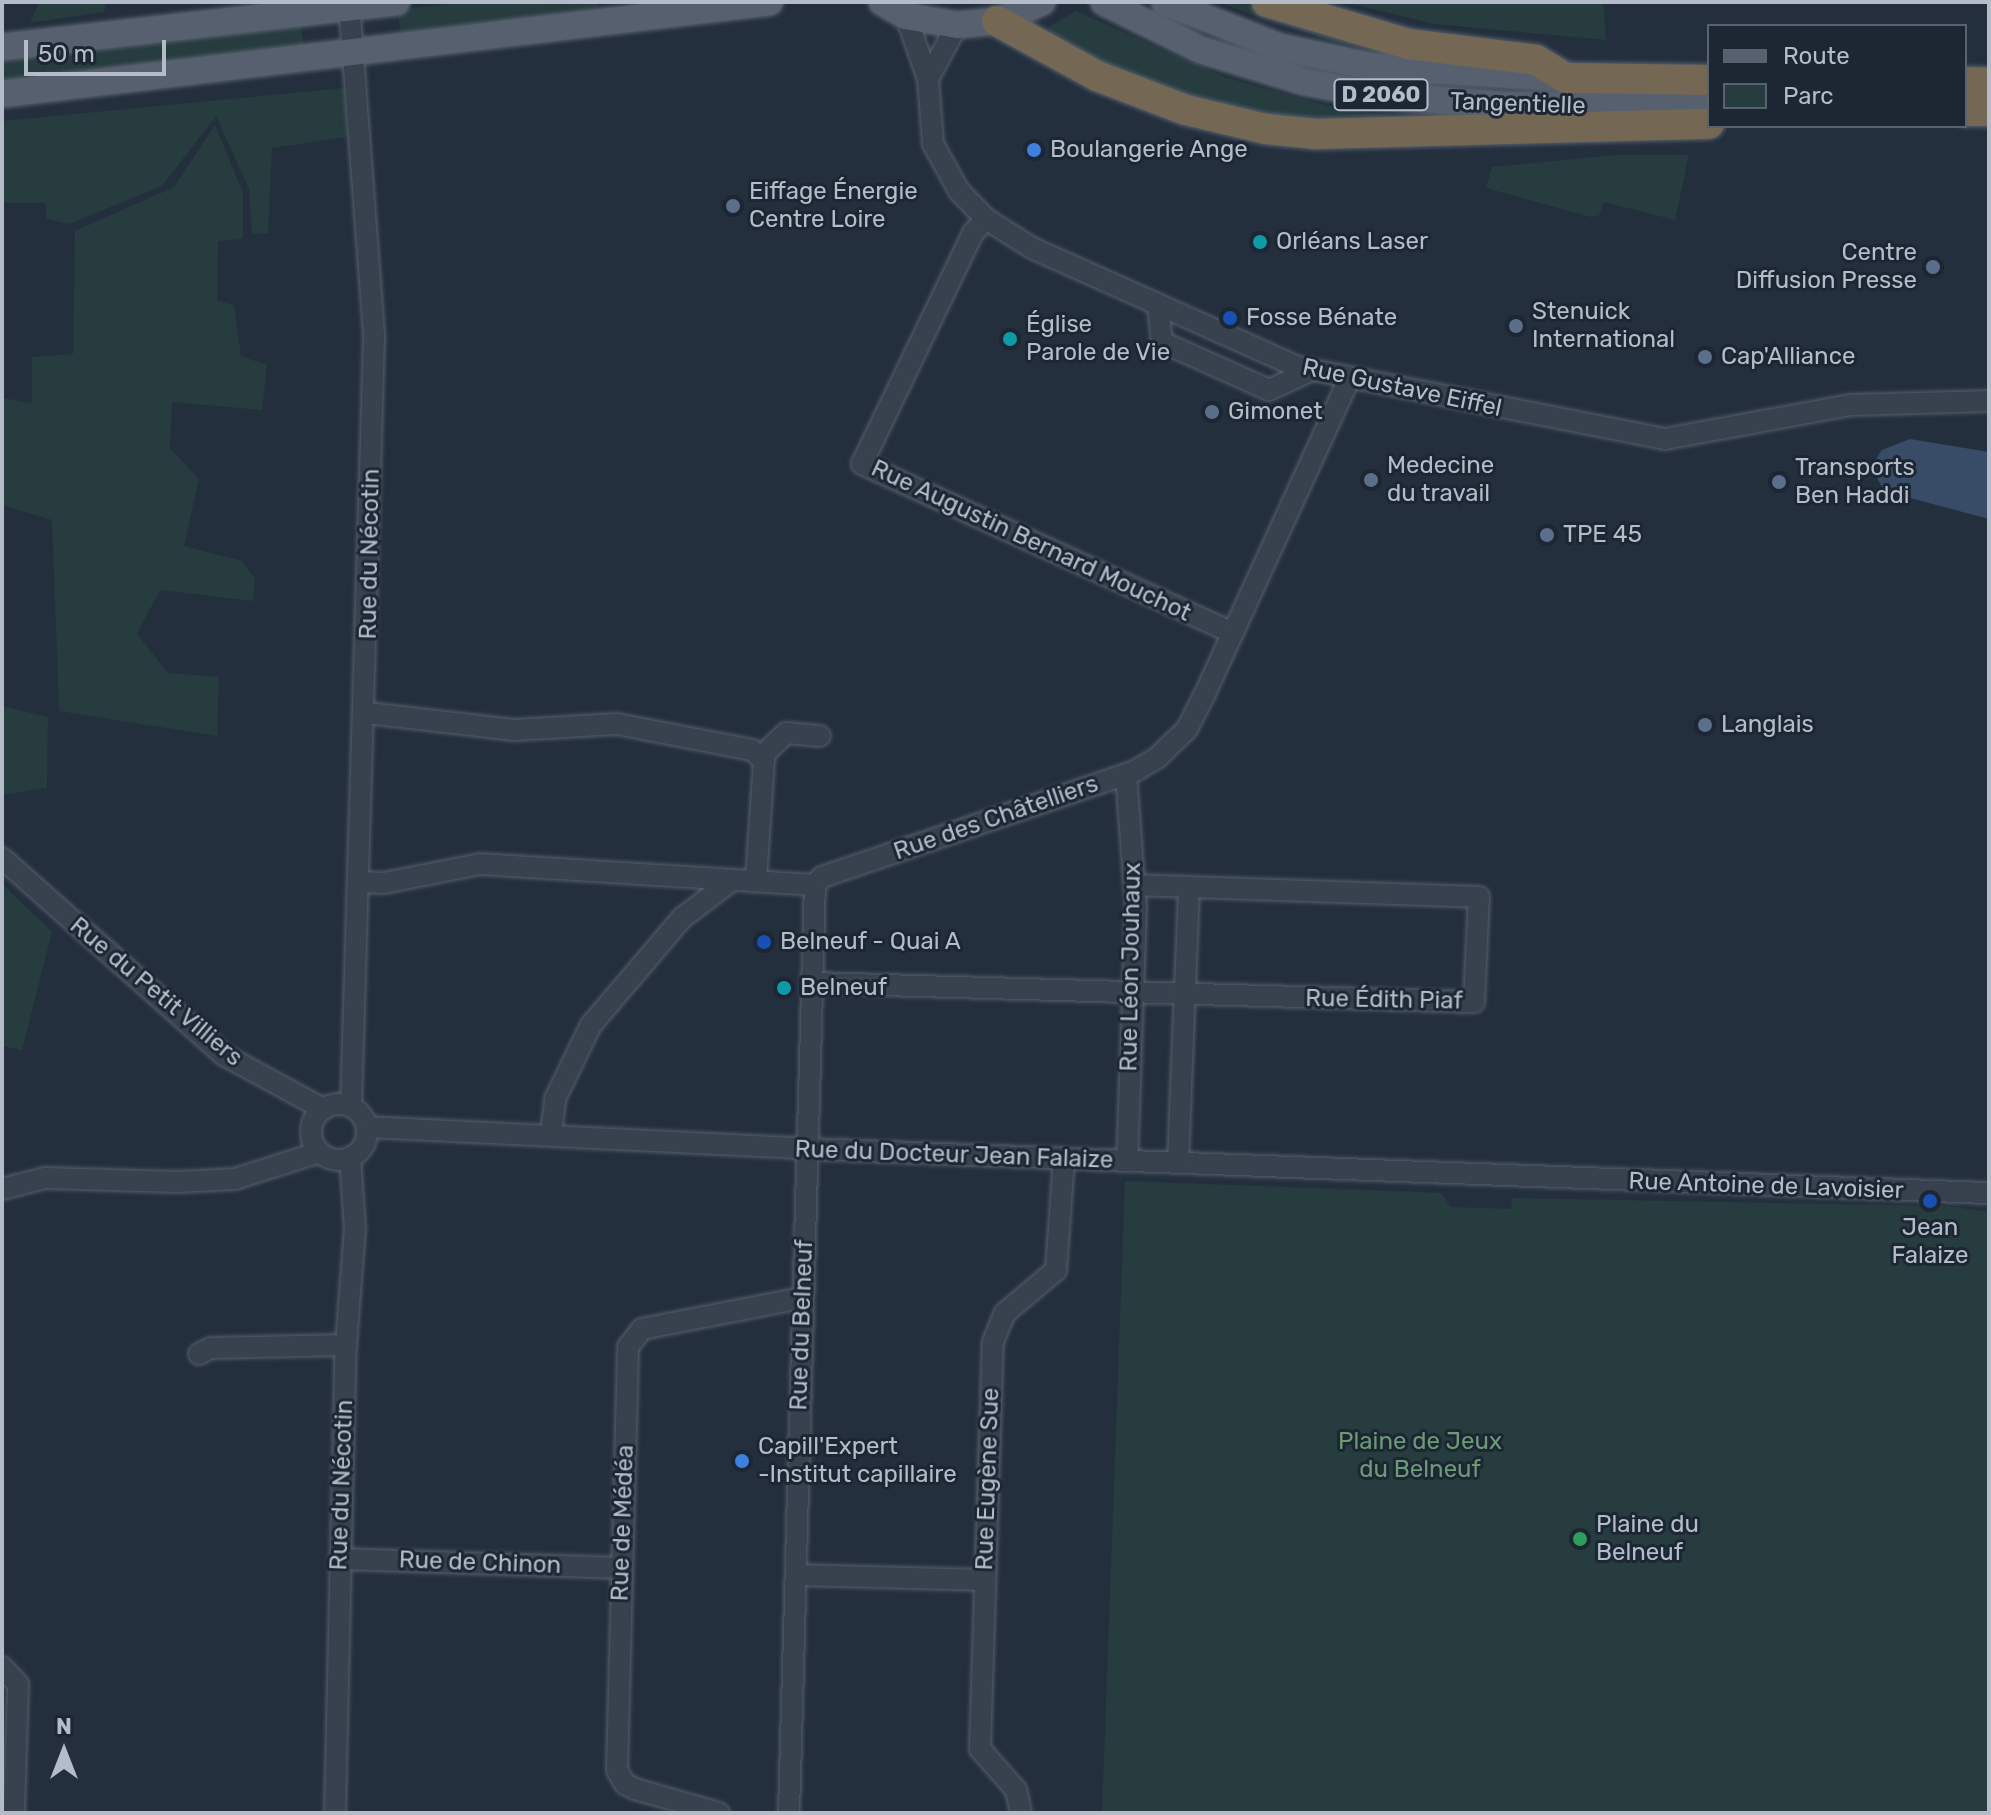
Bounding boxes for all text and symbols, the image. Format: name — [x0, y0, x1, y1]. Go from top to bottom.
scale bar — [28, 24, 170, 74]
legend — [1707, 24, 1967, 128]
text: 50 m — [38, 40, 95, 68]
text: Route — [1783, 42, 1850, 70]
road number: D 2060 — [1333, 77, 1429, 113]
text: Parc — [1783, 82, 1834, 110]
street label: Tangentielle — [1450, 87, 1586, 121]
place label: Boulangerie Ange — [1050, 136, 1248, 164]
marker: Boulangerie Ange — [1025, 141, 1043, 159]
place label: Eiffage Énergie Centre Loire — [749, 178, 918, 234]
marker: Eiffage Énergie Centre Loire — [724, 197, 742, 215]
place label: Orléans Laser — [1276, 228, 1428, 256]
marker: Orléans Laser — [1251, 233, 1269, 251]
place label: Centre Diffusion Presse — [1736, 239, 1917, 295]
marker: Centre Diffusion Presse — [1924, 258, 1942, 276]
place label: Stenuick International — [1532, 298, 1675, 354]
place label: Fosse Bénate — [1246, 304, 1397, 332]
marker: Fosse Bénate — [1221, 309, 1239, 327]
place label: Église Parole de Vie — [1026, 311, 1171, 367]
marker: Stenuick International — [1507, 317, 1525, 335]
marker: Église Parole de Vie — [1001, 330, 1019, 348]
place label: Cap'Alliance — [1721, 343, 1855, 371]
marker: Cap'Alliance — [1696, 348, 1714, 366]
street label: Rue Gustave Eiffel — [1300, 353, 1504, 423]
place label: Gimonet — [1228, 398, 1323, 426]
marker: Gimonet — [1203, 403, 1221, 421]
place label: Medecine du travail — [1387, 452, 1494, 508]
street label: Rue Augustin Bernard Mouchot — [866, 454, 1196, 628]
place label: Transports Ben Haddi — [1795, 454, 1915, 510]
street label: Rue du Nécotin — [354, 468, 386, 640]
marker: Medecine du travail — [1362, 471, 1380, 489]
marker: Transports Ben Haddi — [1770, 473, 1788, 491]
place label: TPE 45 — [1563, 521, 1642, 549]
marker: TPE 45 — [1538, 526, 1556, 544]
place label: Langlais — [1721, 711, 1814, 739]
marker: Langlais — [1696, 716, 1714, 734]
street label: Rue des Châtelliers — [890, 770, 1102, 866]
street label: Rue Léon Jouhaux — [1115, 862, 1147, 1072]
street label: Rue du Petit Villiers — [64, 911, 248, 1073]
place label: Belneuf - Quai A — [780, 928, 962, 956]
marker: Belneuf - Quai A — [755, 933, 773, 951]
place label: Belneuf — [800, 974, 887, 1002]
marker: Belneuf — [775, 979, 793, 997]
street label: Rue Édith Piaf — [1305, 984, 1463, 1016]
street label: Rue du Docteur Jean Falaize — [794, 1135, 1114, 1175]
street label: Rue Antoine de Lavoisier — [1628, 1167, 1904, 1205]
marker: Jean Falaize — [1921, 1192, 1939, 1210]
place label: Jean Falaize — [1892, 1214, 1968, 1270]
street label: Rue du Belneuf — [785, 1239, 819, 1411]
street label: Rue Eugène Sue — [970, 1387, 1006, 1571]
street label: Rue du Nécotin — [325, 1399, 359, 1571]
park label: Plaine de Jeux du Belneuf — [1338, 1428, 1502, 1484]
place label: Capill'Expert -Institut capillaire — [758, 1433, 957, 1489]
street label: Rue de Médéa — [606, 1444, 640, 1602]
marker: Capill'Expert -Institut capillaire — [733, 1452, 751, 1470]
place label: Plaine du Belneuf — [1596, 1511, 1699, 1567]
marker: Plaine du Belneuf — [1571, 1530, 1589, 1548]
street label: Rue de Chinon — [398, 1546, 562, 1580]
north arrow — [24, 1711, 104, 1791]
text: N — [56, 1713, 72, 1740]

